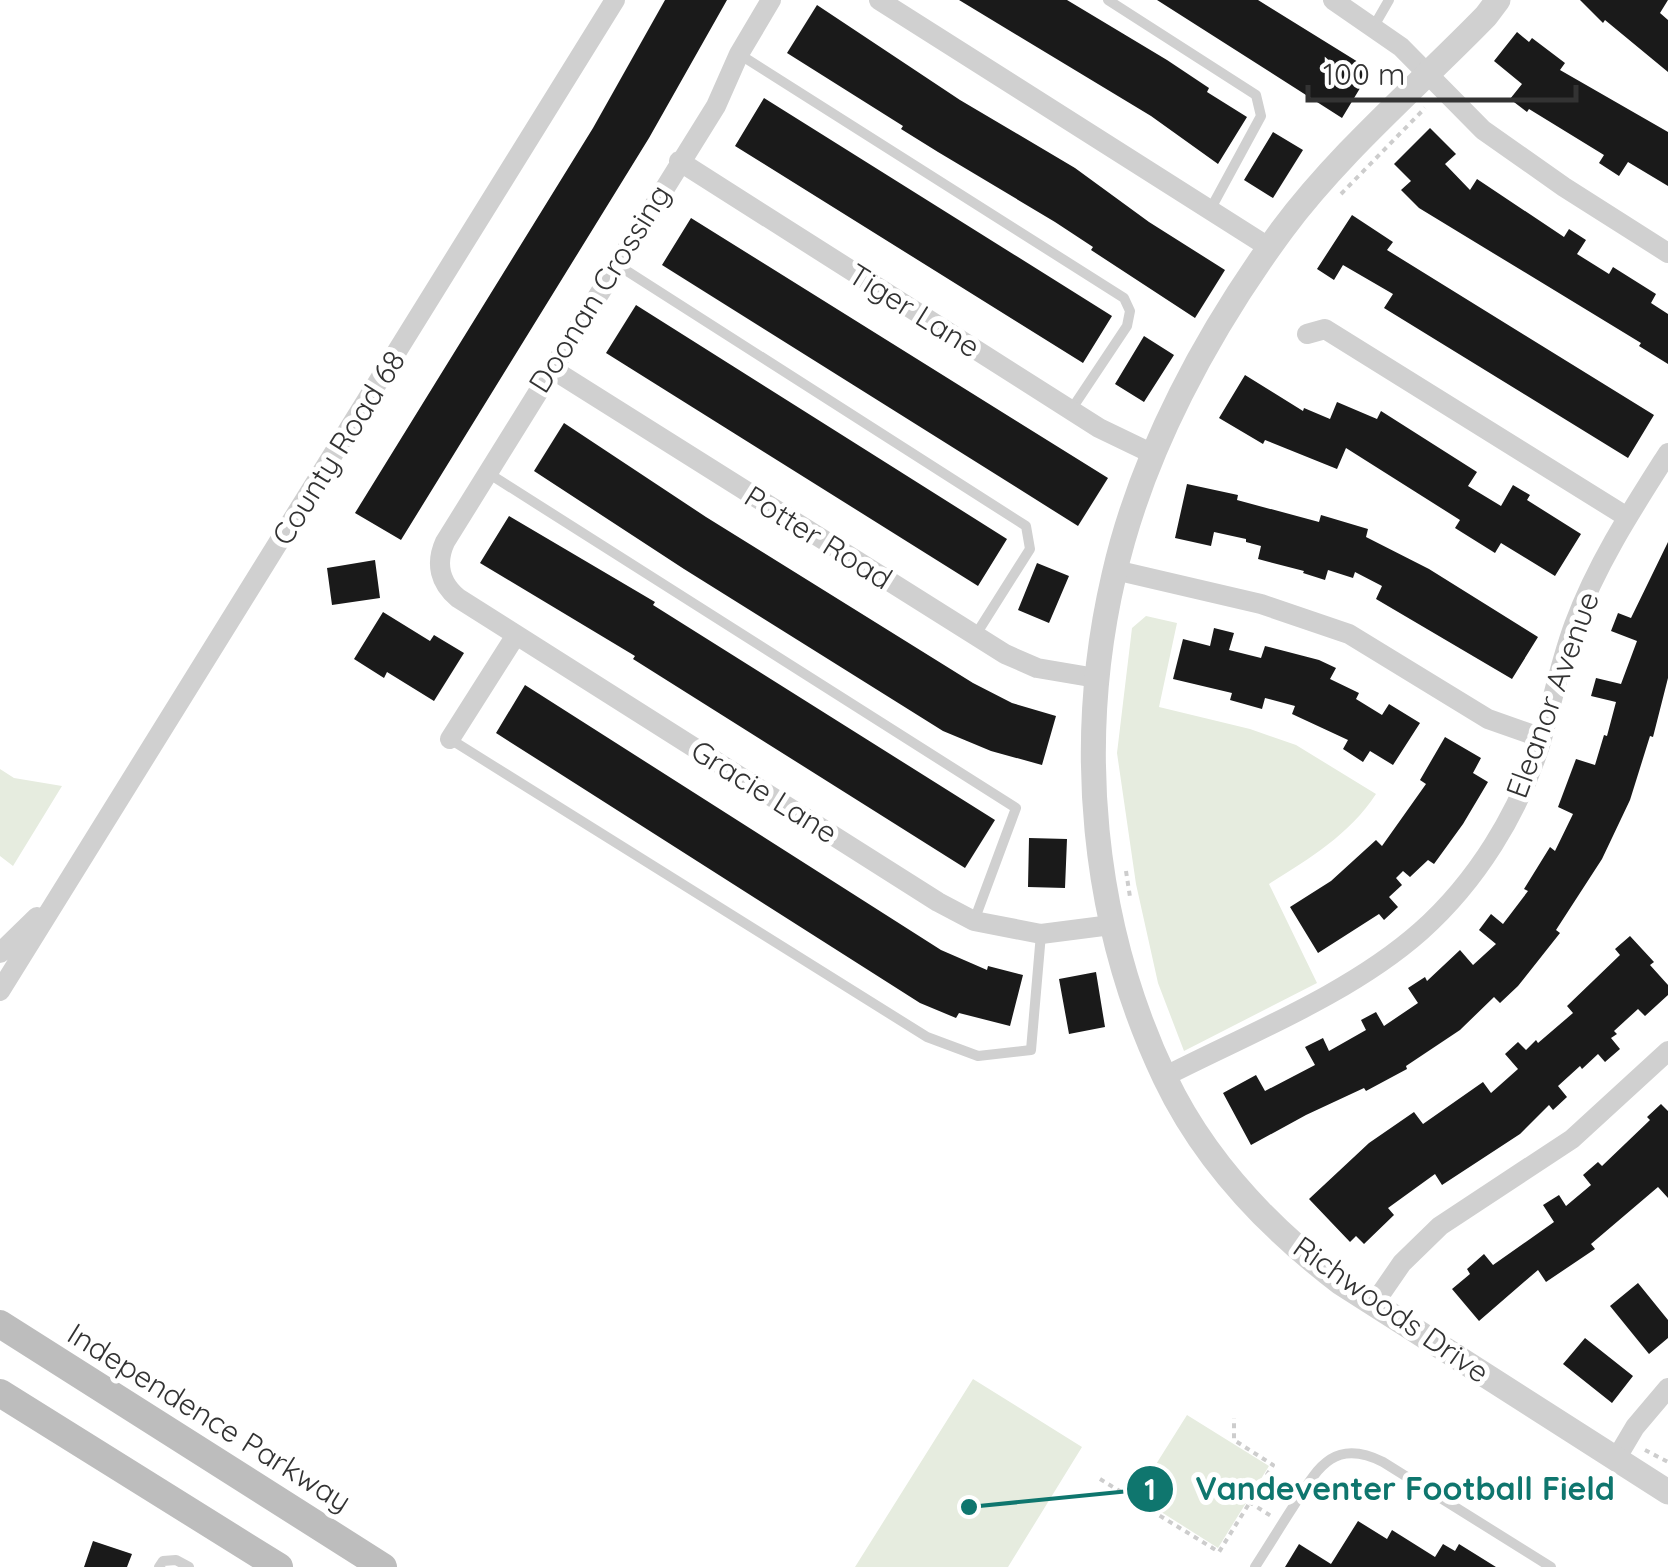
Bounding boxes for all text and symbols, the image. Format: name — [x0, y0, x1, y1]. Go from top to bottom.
scale bar — [1308, 40, 1576, 102]
text: 100 m — [1323, 55, 1405, 93]
street label: Doonan Crossing — [520, 177, 678, 400]
street label: Tiger Lane — [842, 255, 987, 365]
street label: County Road 68 — [263, 343, 413, 552]
street label: Potter Road — [738, 477, 899, 598]
street label: Eleanor Avenue — [1497, 586, 1607, 803]
street label: Gracie Lane — [684, 731, 845, 851]
street label: Richwoods Drive — [1286, 1227, 1497, 1391]
street label: Independence Parkway — [61, 1314, 358, 1520]
callout: Vandeventer Football Field — [1125, 1458, 1635, 1520]
text: Vandeventer Football Field — [1195, 1468, 1615, 1508]
text: 1 — [1144, 1470, 1156, 1508]

